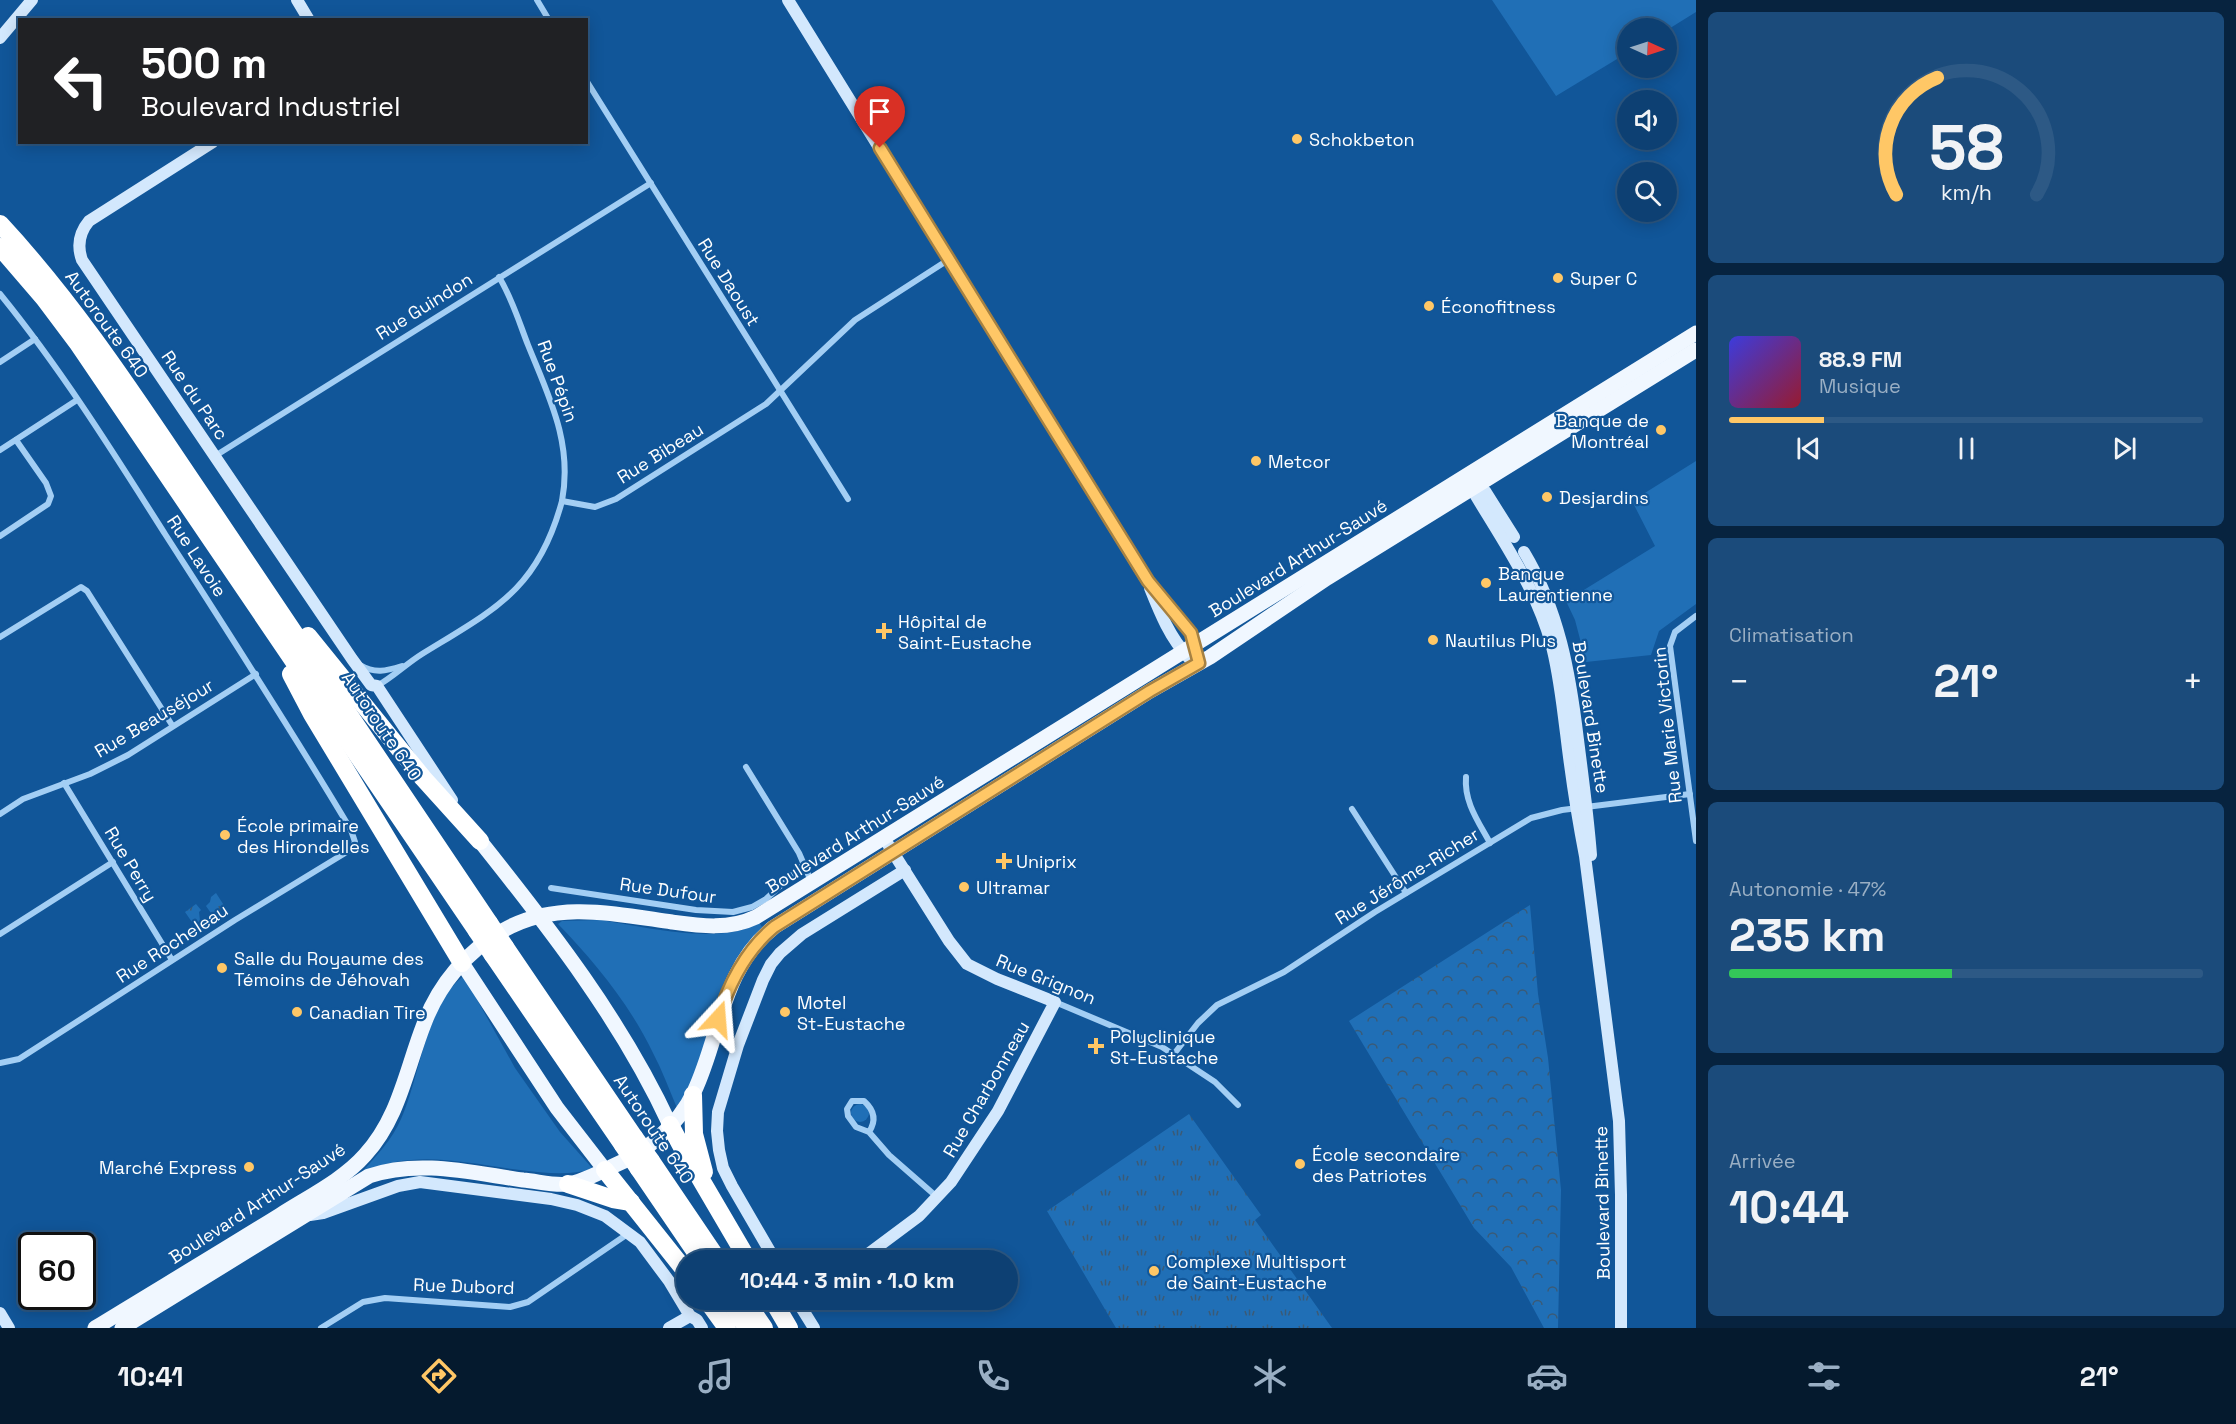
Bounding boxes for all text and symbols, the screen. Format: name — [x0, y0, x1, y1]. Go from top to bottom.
north arrow — [1617, 18, 1677, 78]
map controls — [1617, 18, 1677, 222]
text: 500 m — [141, 37, 267, 90]
icon: left — [42, 42, 120, 120]
pin — [854, 86, 905, 148]
text: Boulevard Industriel — [141, 89, 401, 124]
button: sound — [1617, 90, 1677, 150]
icon: arrive — [863, 95, 896, 128]
text: 58 — [1929, 108, 2003, 187]
place label: Schokbeton — [1309, 128, 1415, 151]
marker: Schokbeton — [1290, 132, 1304, 146]
button: search — [1617, 162, 1677, 222]
text: km/h — [1940, 179, 1992, 206]
street label: Rue Daoust — [693, 234, 765, 330]
street label: Autoroute 640 — [60, 266, 154, 382]
street label: Rue Guindon — [371, 267, 477, 345]
place label: Super C — [1570, 267, 1637, 290]
marker: Super C — [1551, 271, 1565, 285]
place label: Éconofitness — [1441, 295, 1556, 318]
marker: Éconofitness — [1422, 299, 1436, 313]
street label: Rue Pépin — [533, 337, 583, 425]
text: 88.9 FM — [1819, 345, 1902, 373]
street label: Rue du Parc — [157, 346, 233, 444]
text: Musique — [1819, 373, 1901, 399]
place label: Banque de Montréal — [1556, 409, 1649, 453]
street label: Rue Bibeau — [613, 417, 707, 489]
marker: Banque de Montréal — [1654, 423, 1668, 437]
icon: previous — [1792, 432, 1825, 465]
icon: pause — [1950, 432, 1983, 465]
icon: next — [2108, 432, 2141, 465]
place label: Metcor — [1268, 450, 1331, 473]
marker: Metcor — [1249, 454, 1263, 468]
place label: Desjardins — [1559, 486, 1649, 509]
marker: Desjardins — [1540, 490, 1554, 504]
street label: Boulevard Arthur-Sauvé — [1205, 494, 1391, 622]
street label: Rue Lavoie — [162, 511, 232, 601]
place label: Banque Laurentienne — [1498, 562, 1613, 606]
marker: Banque Laurentienne — [1479, 576, 1493, 590]
place label: Hôpital de Saint-Eustache — [898, 610, 1032, 654]
marker: Hôpital de Saint-Eustache — [875, 622, 893, 640]
text: Climatisation — [1729, 622, 1854, 648]
place label: Nautilus Plus — [1445, 629, 1556, 652]
marker: Nautilus Plus — [1426, 633, 1440, 647]
street label: Boulevard Binette — [1568, 639, 1614, 795]
street label: Rue Marie Victorin — [1647, 646, 1687, 804]
text: 21° — [1934, 653, 1998, 710]
text: − — [1729, 661, 1749, 703]
text: + — [2183, 661, 2203, 703]
street label: Autoroute 640 — [337, 667, 427, 785]
street label: Rue Beauséjour — [90, 673, 218, 763]
street label: Boulevard Arthur-Sauvé — [762, 770, 948, 898]
place label: École primaire des Hirondelles — [237, 814, 369, 858]
street label: Rue Perry — [100, 822, 162, 906]
street label: Rue Jérôme-Richer — [1331, 822, 1483, 930]
marker: École primaire des Hirondelles — [218, 828, 232, 842]
place label: Uniprix — [1016, 850, 1077, 873]
marker: Uniprix — [997, 854, 1011, 868]
street label: Rue Dufour — [618, 872, 718, 908]
place label: Ultramar — [976, 876, 1050, 899]
text: Autonomie · 47% — [1729, 876, 1886, 902]
marker: Ultramar — [957, 880, 971, 894]
street label: Rue Rocheleau — [112, 898, 232, 988]
text: 235 km — [1729, 907, 1885, 964]
place label: Salle du Royaume des Témoins de Jéhovah — [234, 947, 424, 991]
street label: Rue Grignon — [993, 949, 1099, 1009]
marker: Salle du Royaume des Témoins de Jéhovah — [215, 961, 229, 975]
position arrow — [686, 987, 750, 1051]
place label: Motel St-Eustache — [797, 991, 905, 1035]
place label: Canadian Tire — [309, 1001, 426, 1024]
marker: Canadian Tire — [290, 1005, 304, 1019]
marker: Motel St-Eustache — [778, 1005, 792, 1019]
street label: Rue Charbonneau — [938, 1017, 1034, 1161]
place label: Polyclinique St-Eustache — [1110, 1025, 1218, 1069]
marker: Polyclinique St-Eustache — [1087, 1037, 1105, 1055]
street label: Autoroute 640 — [609, 1070, 699, 1188]
street label: Boulevard Binette — [1589, 1126, 1615, 1280]
street label: Boulevard Arthur-Sauvé — [164, 1137, 350, 1269]
place label: École secondaire des Patriotes — [1312, 1143, 1460, 1187]
text: Arrivée — [1729, 1148, 1796, 1174]
place label: Marché Express — [99, 1156, 237, 1179]
marker: École secondaire des Patriotes — [1293, 1157, 1307, 1171]
marker: Marché Express — [242, 1160, 256, 1174]
text: 10:44 — [1729, 1179, 1849, 1236]
speed limit sign: 60 — [18, 1232, 96, 1310]
place label: Complexe Multisport de Saint-Eustache — [1166, 1250, 1347, 1294]
marker: Complexe Multisport de Saint-Eustache — [1147, 1264, 1161, 1278]
text: 10:44 · 3 min · 1.0 km — [739, 1266, 955, 1294]
street label: Rue Dubord — [413, 1273, 515, 1299]
icon: directions — [418, 1355, 460, 1397]
icon: music — [695, 1355, 737, 1397]
icon: phone — [972, 1355, 1014, 1397]
icon: climate — [1249, 1355, 1291, 1397]
icon: car — [1526, 1355, 1568, 1397]
icon: filters — [1803, 1355, 1845, 1397]
text: 10:41 — [117, 1359, 184, 1394]
text: 21° — [2080, 1359, 2119, 1394]

